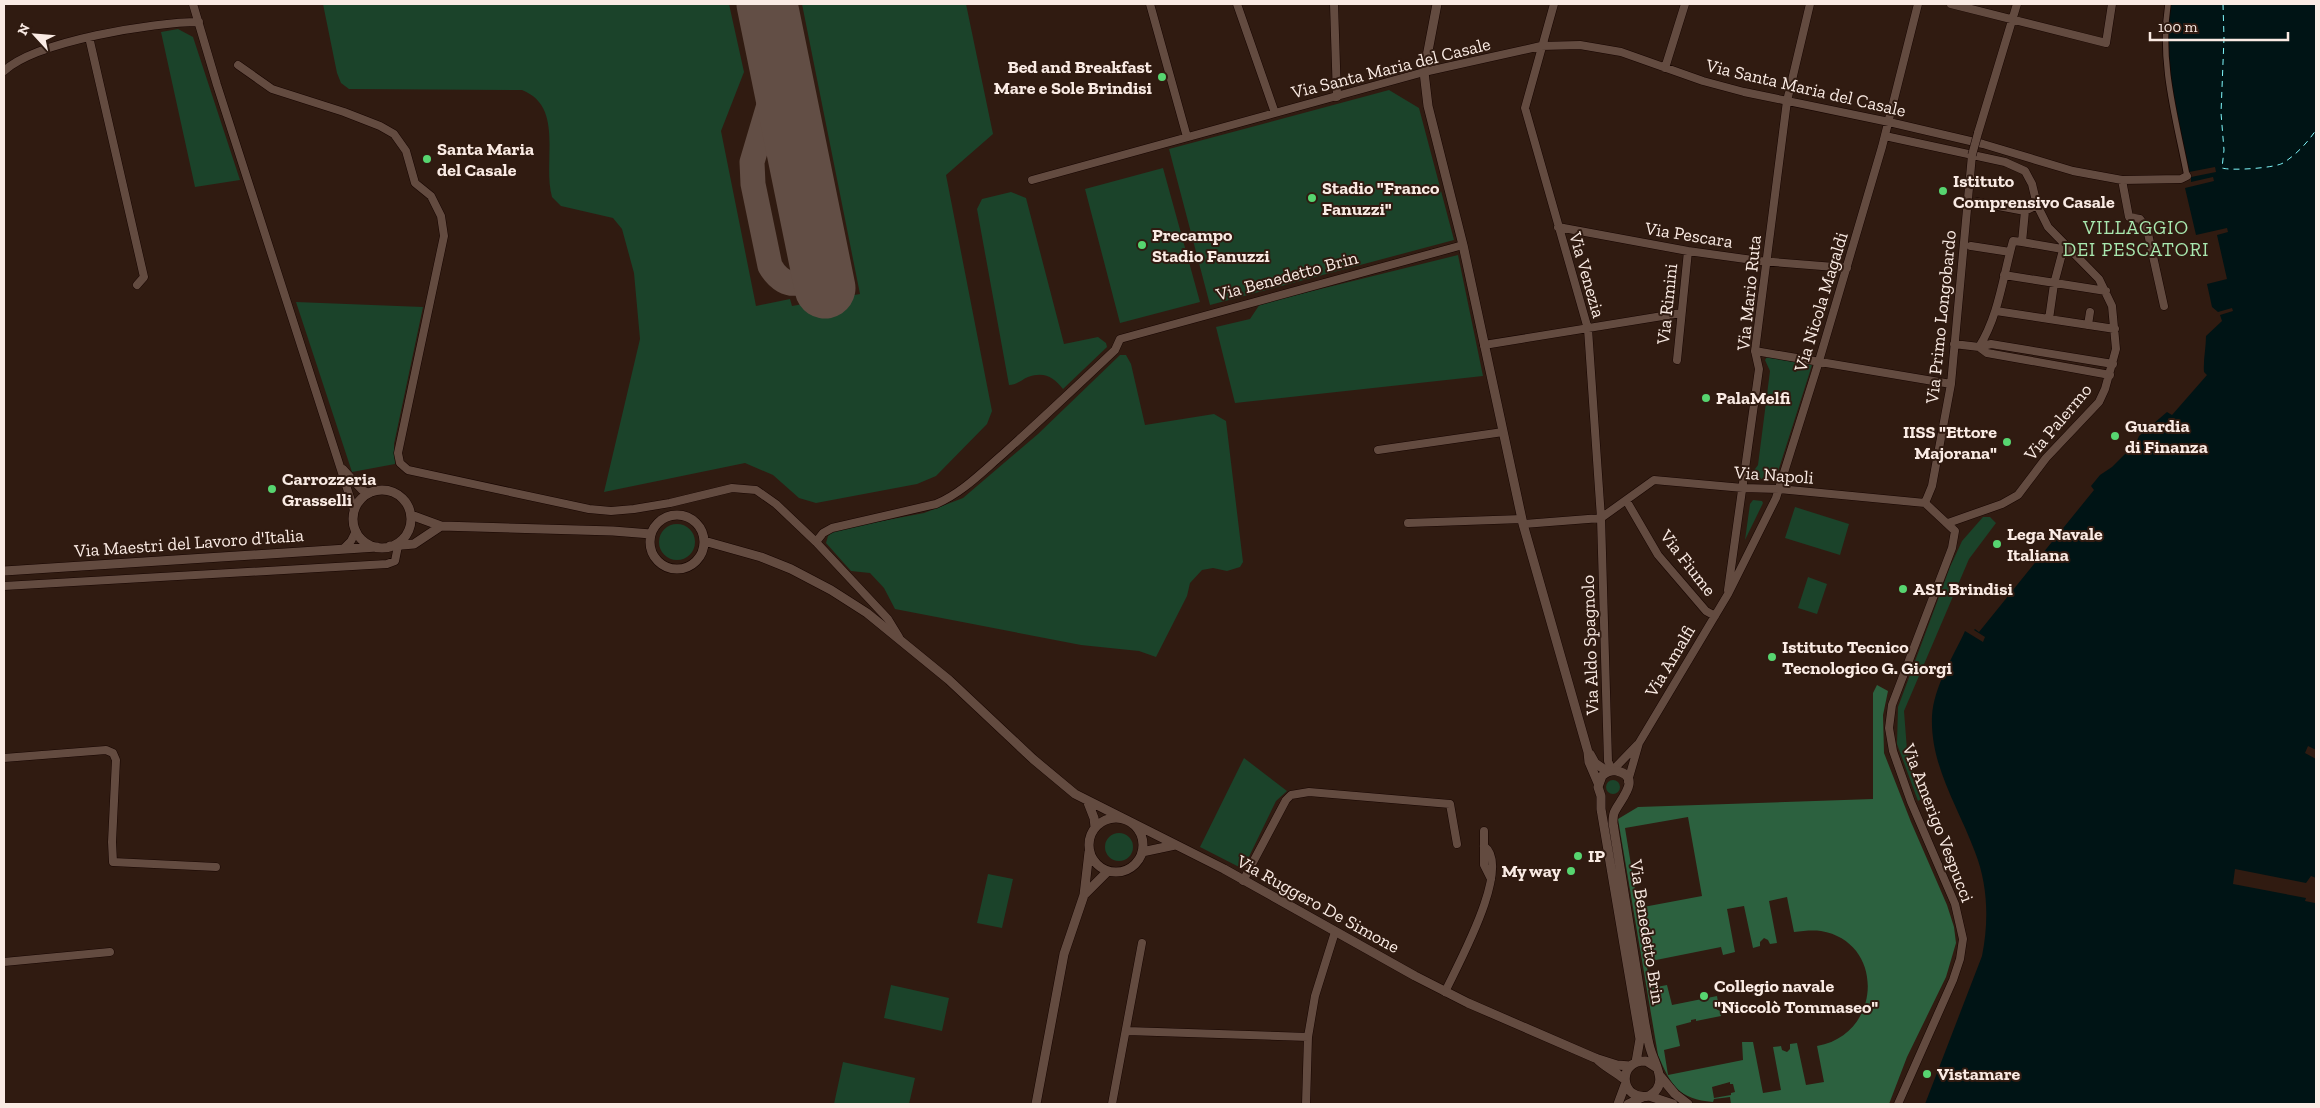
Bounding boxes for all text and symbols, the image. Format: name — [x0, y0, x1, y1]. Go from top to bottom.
north arrow — [10, 10, 60, 60]
scale bar — [2150, 10, 2288, 42]
text: 100 m — [2158, 18, 2197, 36]
text: N — [14, 21, 34, 38]
street label: Via Santa Maria del Casale — [1288, 33, 1493, 104]
street label: Via Santa Maria del Casale — [1703, 54, 1908, 122]
place label: Bed and Breakfast Mare e Sole Brindisi — [994, 56, 1153, 99]
marker: Bed and Breakfast Mare e Sole Brindisi — [1156, 71, 1168, 83]
place label: Santa Maria del Casale — [437, 138, 534, 181]
marker: Santa Maria del Casale — [421, 153, 433, 165]
place label: Istituto Comprensivo Casale — [1953, 170, 2115, 213]
place label: Stadio "Franco Fanuzzi" — [1322, 177, 1440, 220]
marker: Istituto Comprensivo Casale — [1937, 185, 1949, 197]
marker: Stadio "Franco Fanuzzi" — [1306, 192, 1318, 204]
district label: VILLAGGIO DEI PESCATORI — [2063, 216, 2209, 261]
street label: Via Pescara — [1643, 217, 1735, 253]
place label: Precampo Stadio Fanuzzi — [1152, 224, 1270, 267]
street label: Via Venezia — [1564, 229, 1610, 321]
street label: Via Nicola Magaldi — [1789, 229, 1853, 375]
street label: Via Primo Longobardo — [1921, 229, 1961, 406]
street label: Via Mario Ruta — [1732, 234, 1766, 353]
marker: Precampo Stadio Fanuzzi — [1136, 239, 1148, 251]
street label: Via Benedetto Brin — [1213, 246, 1361, 306]
street label: Via Rimini — [1652, 262, 1682, 347]
street label: Via Palermo — [2019, 379, 2097, 466]
place label: PalaMelfi — [1716, 387, 1791, 409]
marker: PalaMelfi — [1700, 392, 1712, 404]
place label: Guardia di Finanza — [2125, 415, 2208, 458]
place label: IISS "Ettore Majorana" — [1903, 421, 1997, 464]
marker: Guardia di Finanza — [2109, 430, 2121, 442]
marker: IISS "Ettore Majorana" — [2001, 436, 2013, 448]
street label: Via Napoli — [1733, 461, 1814, 489]
place label: Carrozzeria Grasselli — [282, 468, 376, 511]
marker: Carrozzeria Grasselli — [266, 483, 278, 495]
place label: Lega Navale Italiana — [2007, 523, 2103, 566]
street label: Via Maestri del Lavoro d'Italia — [72, 524, 305, 562]
street label: Via Fiume — [1655, 525, 1721, 601]
marker: Lega Navale Italiana — [1991, 538, 2003, 550]
street label: Via Aldo Spagnolo — [1577, 575, 1603, 716]
place label: ASL Brindisi — [1913, 578, 2013, 600]
marker: ASL Brindisi — [1897, 583, 1909, 595]
street label: Via Amalfi — [1640, 621, 1700, 702]
place label: Istituto Tecnico Tecnologico G. Giorgi — [1782, 636, 1953, 679]
marker: Istituto Tecnico Tecnologico G. Giorgi — [1766, 651, 1778, 663]
street label: Via Amerigo Vespucci — [1897, 740, 1978, 905]
place label: IP — [1588, 845, 1605, 867]
street label: Via Ruggero De Simone — [1232, 850, 1403, 958]
marker: IP — [1572, 850, 1584, 862]
street label: Via Benedetto Brin — [1625, 857, 1669, 1007]
place label: My way — [1501, 860, 1561, 882]
marker: My way — [1565, 865, 1577, 877]
place label: Collegio navale "Niccolò Tommaseo" — [1714, 975, 1878, 1018]
marker: Collegio navale "Niccolò Tommaseo" — [1698, 990, 1710, 1002]
place label: Vistamare — [1937, 1063, 2021, 1085]
marker: Vistamare — [1921, 1068, 1933, 1080]

